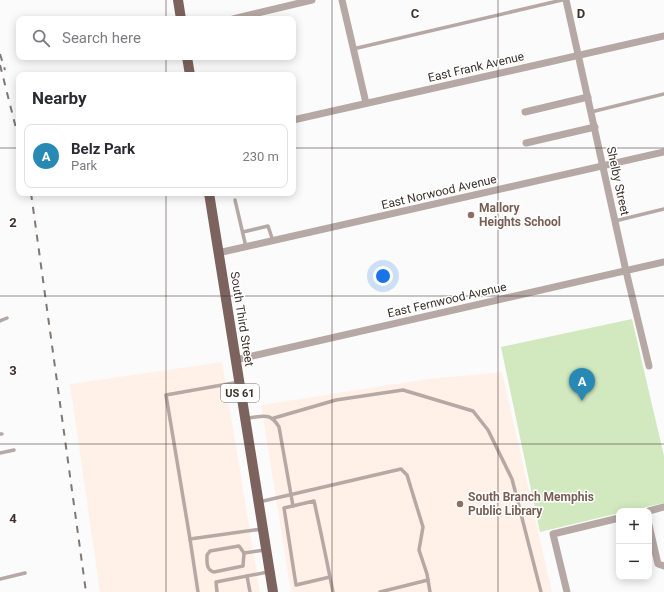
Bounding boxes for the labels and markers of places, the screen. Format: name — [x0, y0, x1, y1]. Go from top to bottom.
place label: Mallory Heights School — [479, 201, 561, 229]
marker: Mallory Heights School — [466, 210, 476, 220]
pin: A — [569, 368, 595, 401]
place label: South Branch Memphis Public Library — [468, 490, 594, 518]
marker: South Branch Memphis Public Library — [455, 499, 465, 509]

